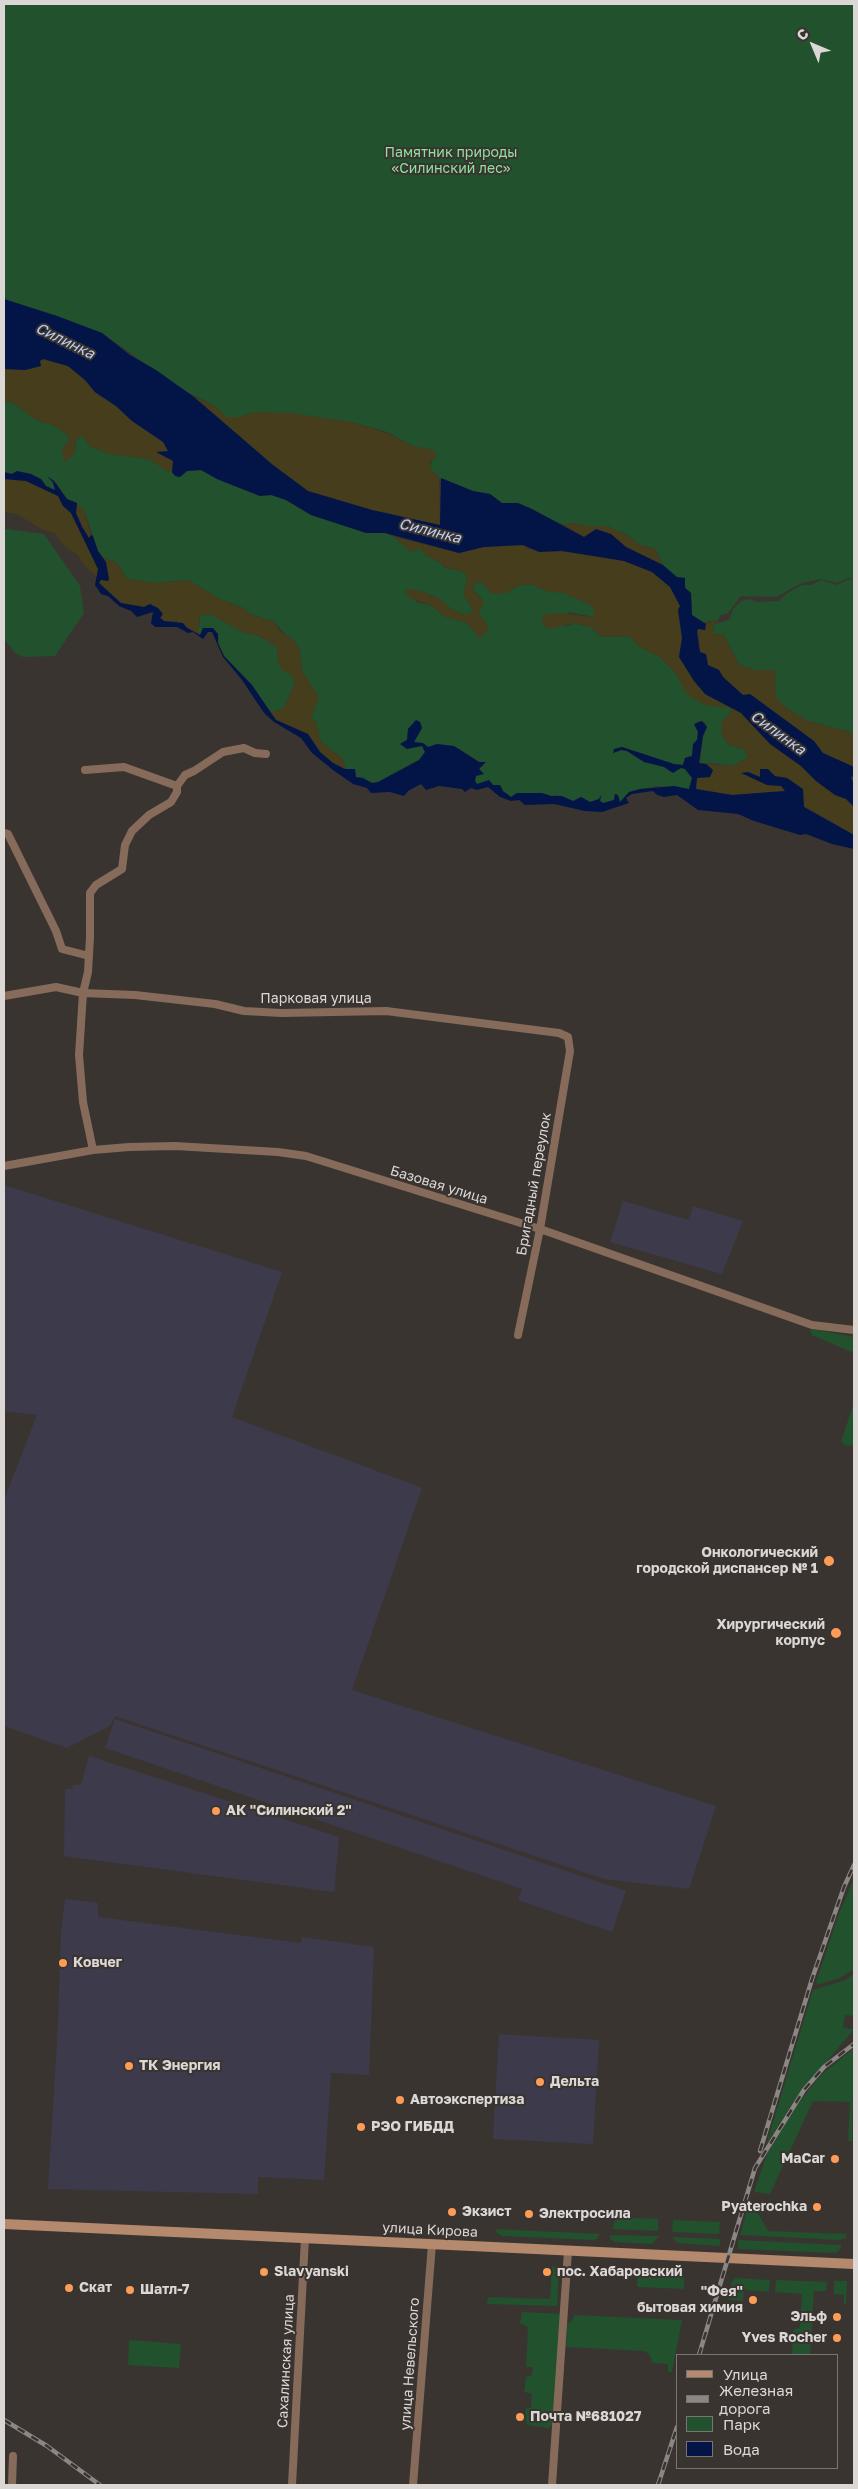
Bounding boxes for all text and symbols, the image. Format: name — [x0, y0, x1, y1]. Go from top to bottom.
north arrow — [788, 20, 838, 70]
text: С — [793, 25, 812, 44]
park label: Памятник природы «Силинский лес» — [384, 145, 518, 178]
water label: Силинка — [33, 319, 97, 363]
water label: Силинка — [397, 515, 463, 547]
water label: Силинка — [747, 707, 809, 759]
street label: Парковая улица — [260, 991, 372, 1007]
street label: Бригадный переулок — [513, 1111, 555, 1257]
street label: Базовая улица — [388, 1162, 490, 1208]
place label: Онкологический городской диспансер № 1 — [636, 1545, 818, 1578]
marker: Онкологический городской диспансер № 1 — [822, 1554, 836, 1568]
place label: Хирургический корпус — [716, 1617, 825, 1650]
marker: Хирургический корпус — [829, 1626, 843, 1640]
place label: АК "Силинский 2" — [226, 1803, 352, 1819]
marker: АК "Силинский 2" — [210, 1805, 222, 1817]
place label: Ковчег — [73, 1955, 122, 1971]
marker: Ковчег — [57, 1957, 69, 1969]
place label: ТК Энергия — [139, 2058, 220, 2074]
marker: ТК Энергия — [123, 2060, 135, 2072]
place label: Дельта — [550, 2074, 599, 2090]
marker: Дельта — [534, 2076, 546, 2088]
place label: Автоэкспертиза — [410, 2092, 524, 2108]
marker: Автоэкспертиза — [394, 2094, 406, 2106]
place label: РЭО ГИБДД — [371, 2119, 454, 2135]
marker: РЭО ГИБДД — [355, 2121, 367, 2133]
place label: MaCar — [781, 2151, 825, 2167]
marker: MaCar — [829, 2153, 841, 2165]
place label: Pyaterochka — [721, 2199, 807, 2215]
marker: Pyaterochka — [811, 2201, 823, 2213]
place label: Экзист — [462, 2204, 512, 2220]
marker: Экзист — [446, 2206, 458, 2218]
place label: Электросила — [539, 2206, 631, 2222]
marker: Электросила — [523, 2208, 535, 2220]
street label: улица Кирова — [382, 2219, 478, 2241]
place label: Slavyanski — [274, 2264, 349, 2280]
place label: пос. Хабаровский — [557, 2264, 683, 2280]
marker: Slavyanski — [258, 2266, 270, 2278]
marker: пос. Хабаровский — [541, 2266, 553, 2278]
place label: Скат — [79, 2280, 112, 2296]
marker: Скат — [63, 2282, 75, 2294]
place label: Шатл-7 — [140, 2282, 189, 2298]
marker: Шатл-7 — [124, 2284, 136, 2296]
place label: "Фея" бытовая химия — [637, 2284, 743, 2316]
street label: Сахалинская улица — [274, 2294, 298, 2428]
marker: "Фея" бытовая химия — [747, 2294, 759, 2306]
street label: улица Невельского — [397, 2297, 423, 2431]
place label: Эльф — [790, 2309, 827, 2325]
marker: Эльф — [831, 2311, 843, 2323]
place label: Yves Rocher — [741, 2330, 827, 2346]
marker: Yves Rocher — [831, 2332, 843, 2344]
legend — [676, 2354, 838, 2469]
text: Улица — [723, 2365, 768, 2383]
text: Железная дорога — [719, 2381, 793, 2417]
place label: Почта №681027 — [530, 2409, 641, 2425]
marker: Почта №681027 — [514, 2411, 526, 2423]
text: Парк — [723, 2415, 761, 2433]
text: Вода — [723, 2440, 760, 2458]

